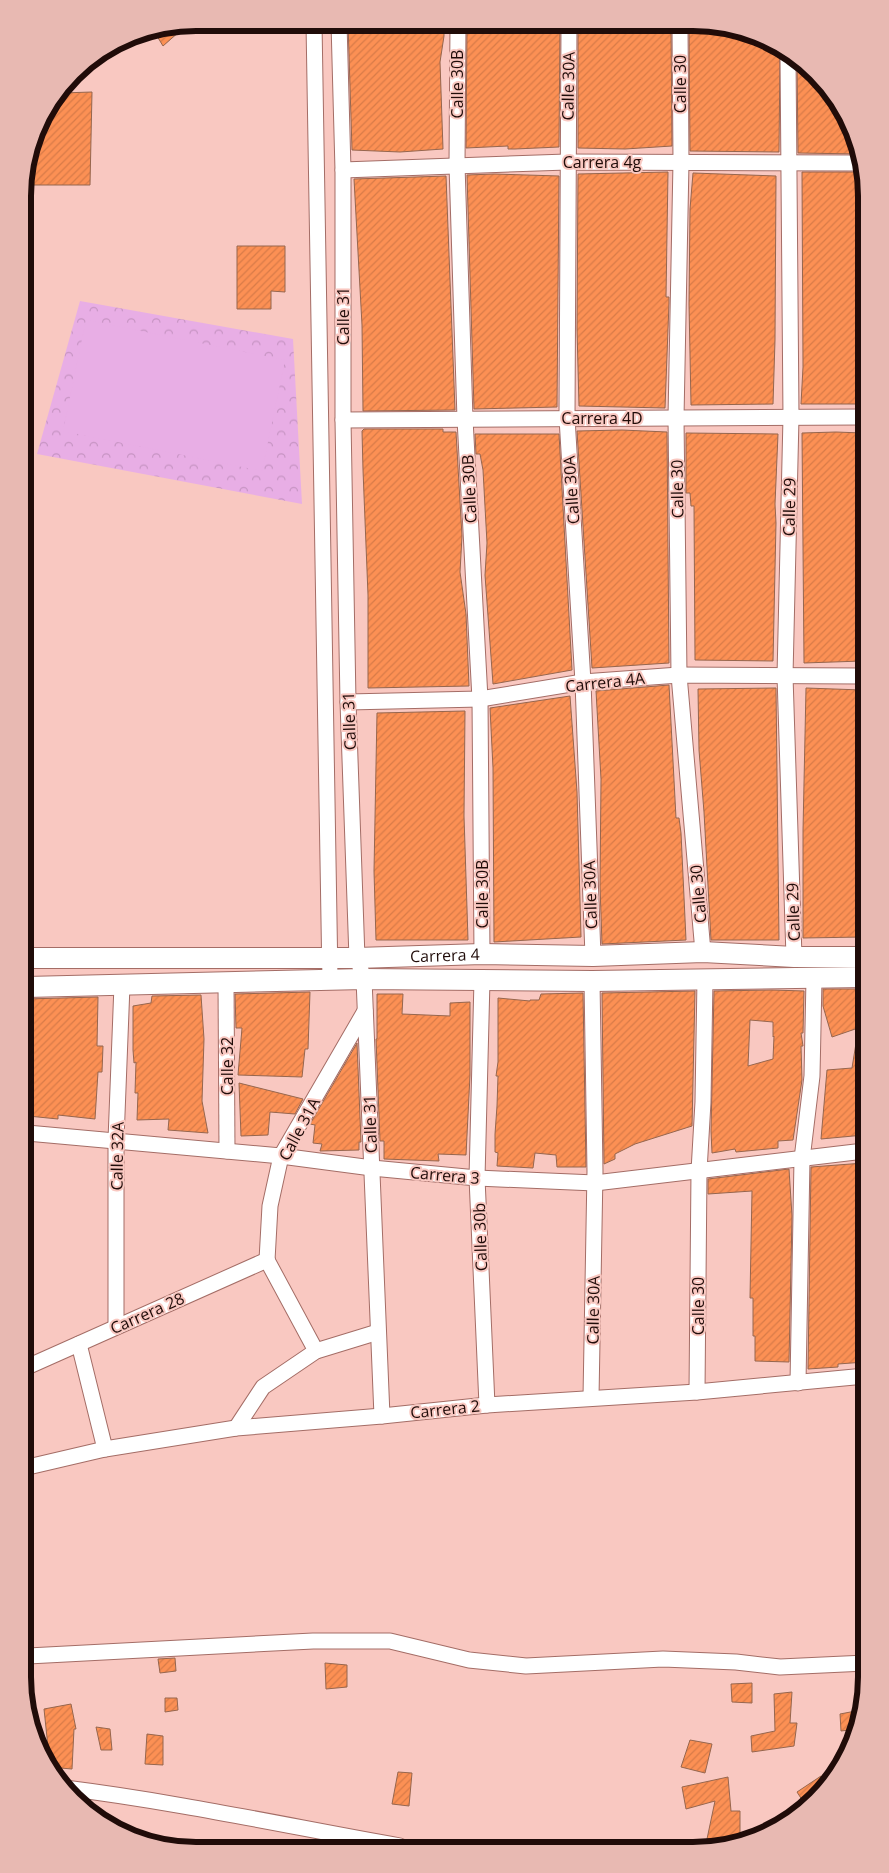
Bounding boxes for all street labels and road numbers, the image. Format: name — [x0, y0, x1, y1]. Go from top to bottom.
street label: Calle 30B — [446, 50, 468, 118]
street label: Calle 30A — [556, 51, 580, 120]
street label: Calle 30 — [669, 55, 691, 113]
street label: Carrera 4g — [563, 151, 642, 173]
street label: Calle 31 — [332, 287, 354, 345]
street label: Carrera 4D — [561, 407, 643, 429]
street label: Calle 30B — [456, 454, 482, 524]
street label: Calle 30A — [558, 454, 584, 525]
street label: Calle 30 — [665, 460, 689, 518]
street label: Calle 29 — [777, 478, 801, 536]
street label: Carrera 4A — [564, 667, 647, 697]
street label: Calle 31 — [337, 691, 361, 751]
street label: Calle 30A — [578, 859, 602, 930]
street label: Calle 30B — [471, 860, 493, 928]
street label: Calle 30 — [684, 864, 712, 924]
street label: Calle 29 — [781, 882, 805, 942]
street label: Carrera 4 — [410, 943, 480, 967]
street label: Calle 32 — [216, 1037, 238, 1095]
street label: Calle 31A — [273, 1093, 325, 1164]
street label: Calle 31 — [358, 1094, 382, 1154]
street label: Calle 32A — [105, 1121, 129, 1190]
street label: Carrera 3 — [409, 1161, 481, 1189]
street label: Calle 30b — [468, 1202, 492, 1272]
street label: Calle 30A — [581, 1275, 605, 1344]
street label: Calle 30 — [687, 1277, 709, 1335]
street label: Carrera 28 — [106, 1287, 188, 1339]
street label: Carrera 2 — [409, 1394, 481, 1424]

